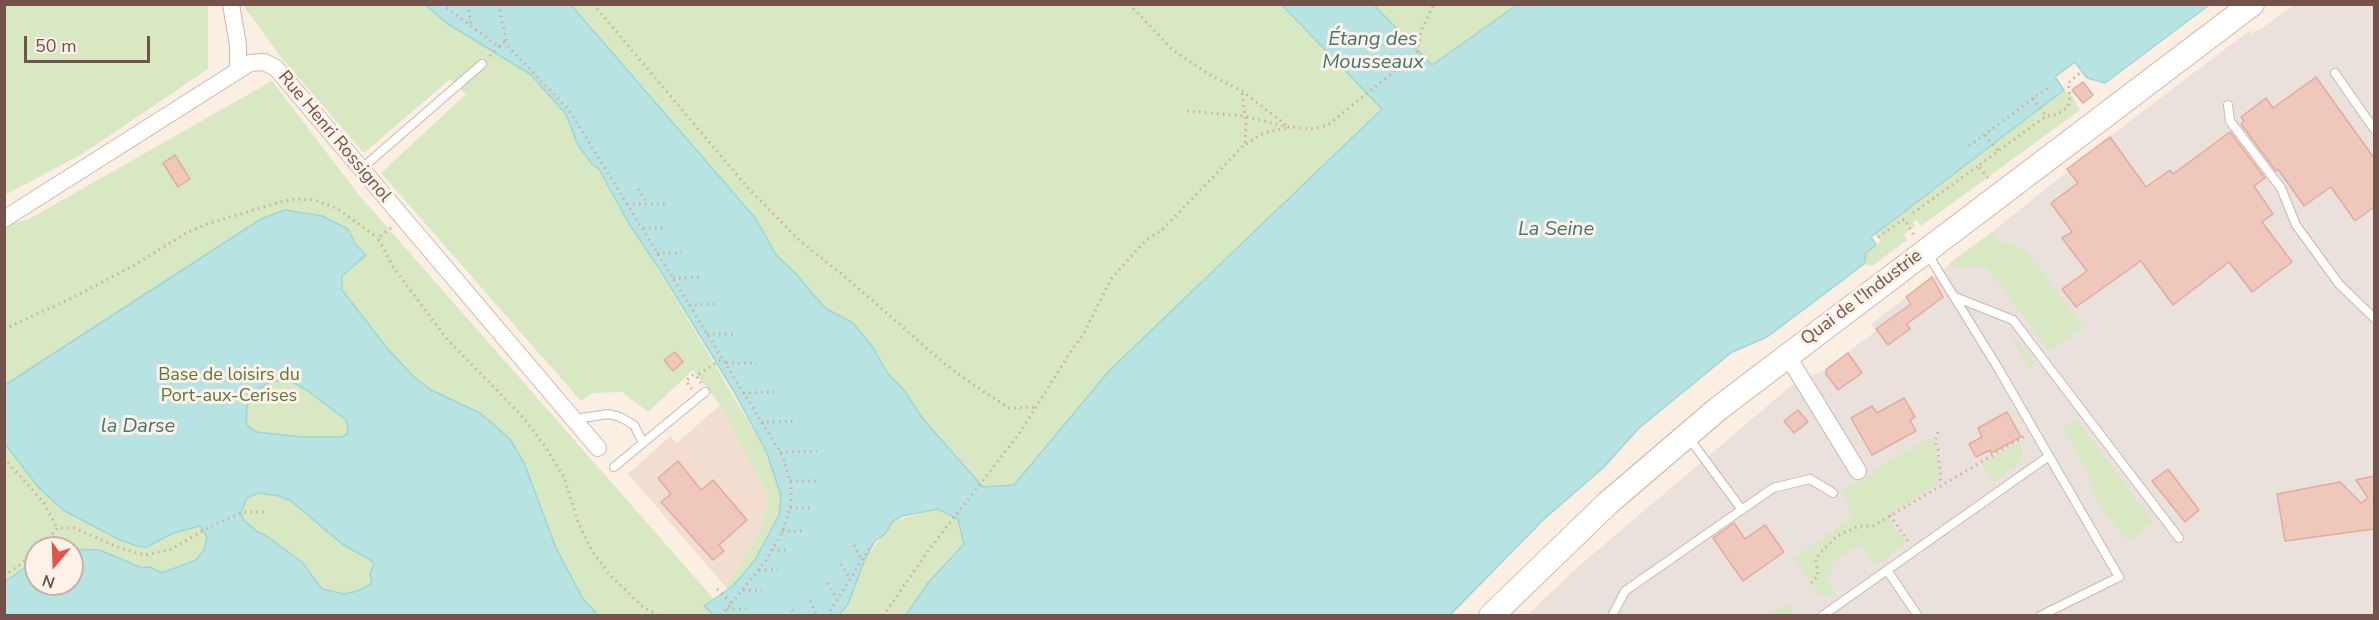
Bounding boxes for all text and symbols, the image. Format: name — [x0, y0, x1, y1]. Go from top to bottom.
scale bar — [27, 24, 153, 62]
water label: Étang des Mousseaux — [1322, 28, 1424, 75]
text: 50 m — [35, 34, 77, 58]
street label: Rue Henri Rossignol — [273, 67, 395, 207]
water label: La Seine — [1518, 218, 1594, 242]
street label: Quai de l'Industrie — [1797, 245, 1927, 351]
park label: Base de loisirs du Port-aux-Cerises — [158, 365, 300, 407]
water label: la Darse — [101, 415, 175, 439]
north arrow — [24, 536, 84, 596]
text: N — [40, 569, 58, 593]

